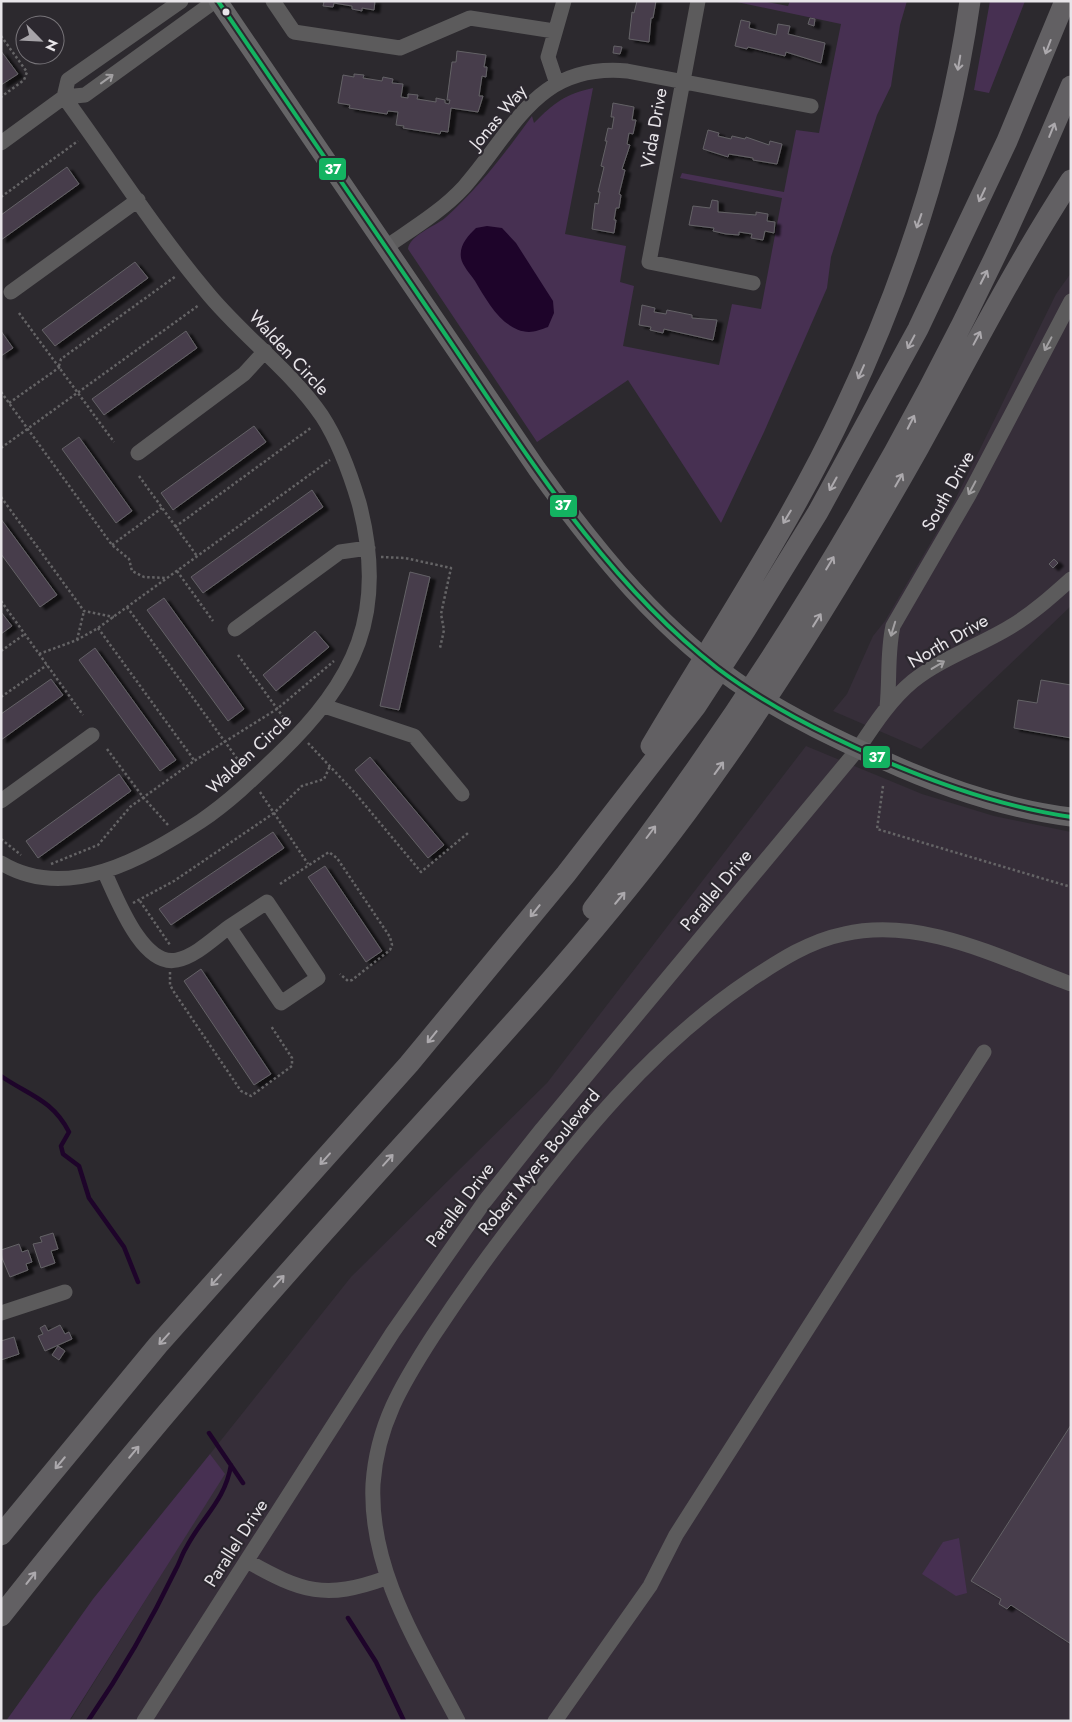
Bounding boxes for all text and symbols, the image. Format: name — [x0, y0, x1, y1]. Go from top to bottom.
unlabelled marker — [221, 7, 231, 17]
north arrow — [15, 15, 65, 65]
text: N — [40, 36, 63, 54]
one-way arrow — [1042, 39, 1052, 54]
one-way arrow — [953, 55, 963, 71]
one-way arrow — [100, 74, 114, 84]
street label: Jonas Way — [462, 79, 533, 157]
street label: Vida Drive — [634, 86, 674, 170]
one-way arrow — [1048, 123, 1058, 138]
line badge: 37 — [318, 157, 347, 181]
text: 37 — [325, 159, 342, 179]
one-way arrow — [977, 188, 987, 203]
one-way arrow — [913, 212, 923, 228]
one-way arrow — [979, 270, 989, 285]
street label: Walden Circle — [243, 305, 335, 401]
one-way arrow — [973, 331, 983, 345]
one-way arrow — [906, 334, 916, 349]
one-way arrow — [1043, 336, 1052, 351]
one-way arrow — [855, 364, 865, 379]
one-way arrow — [907, 415, 916, 430]
street label: South Drive — [915, 446, 981, 536]
one-way arrow — [895, 474, 905, 488]
one-way arrow — [828, 477, 838, 491]
one-way arrow — [967, 480, 977, 495]
line badge: 37 — [549, 494, 578, 518]
text: 37 — [555, 495, 572, 515]
one-way arrow — [782, 510, 792, 524]
one-way arrow — [826, 557, 836, 571]
street label: North Drive — [903, 607, 993, 675]
one-way arrow — [812, 614, 822, 628]
one-way arrow — [888, 621, 898, 637]
one-way arrow — [931, 660, 945, 670]
street label: Walden Circle — [201, 708, 297, 800]
line badge: 37 — [862, 745, 891, 769]
text: 37 — [869, 747, 886, 767]
one-way arrow — [713, 762, 724, 775]
one-way arrow — [646, 825, 656, 839]
street label: Parallel Drive — [674, 843, 758, 937]
one-way arrow — [615, 891, 626, 904]
one-way arrow — [530, 905, 541, 918]
one-way arrow — [426, 1030, 437, 1043]
street label: Robert Myers Boulevard — [472, 1083, 606, 1241]
one-way arrow — [319, 1153, 331, 1166]
one-way arrow — [382, 1154, 394, 1167]
street label: Parallel Drive — [420, 1157, 500, 1253]
one-way arrow — [210, 1274, 222, 1287]
one-way arrow — [274, 1274, 285, 1287]
one-way arrow — [158, 1332, 170, 1345]
one-way arrow — [128, 1446, 139, 1459]
one-way arrow — [54, 1457, 65, 1470]
street label: Parallel Drive — [198, 1494, 274, 1592]
one-way arrow — [26, 1572, 37, 1585]

